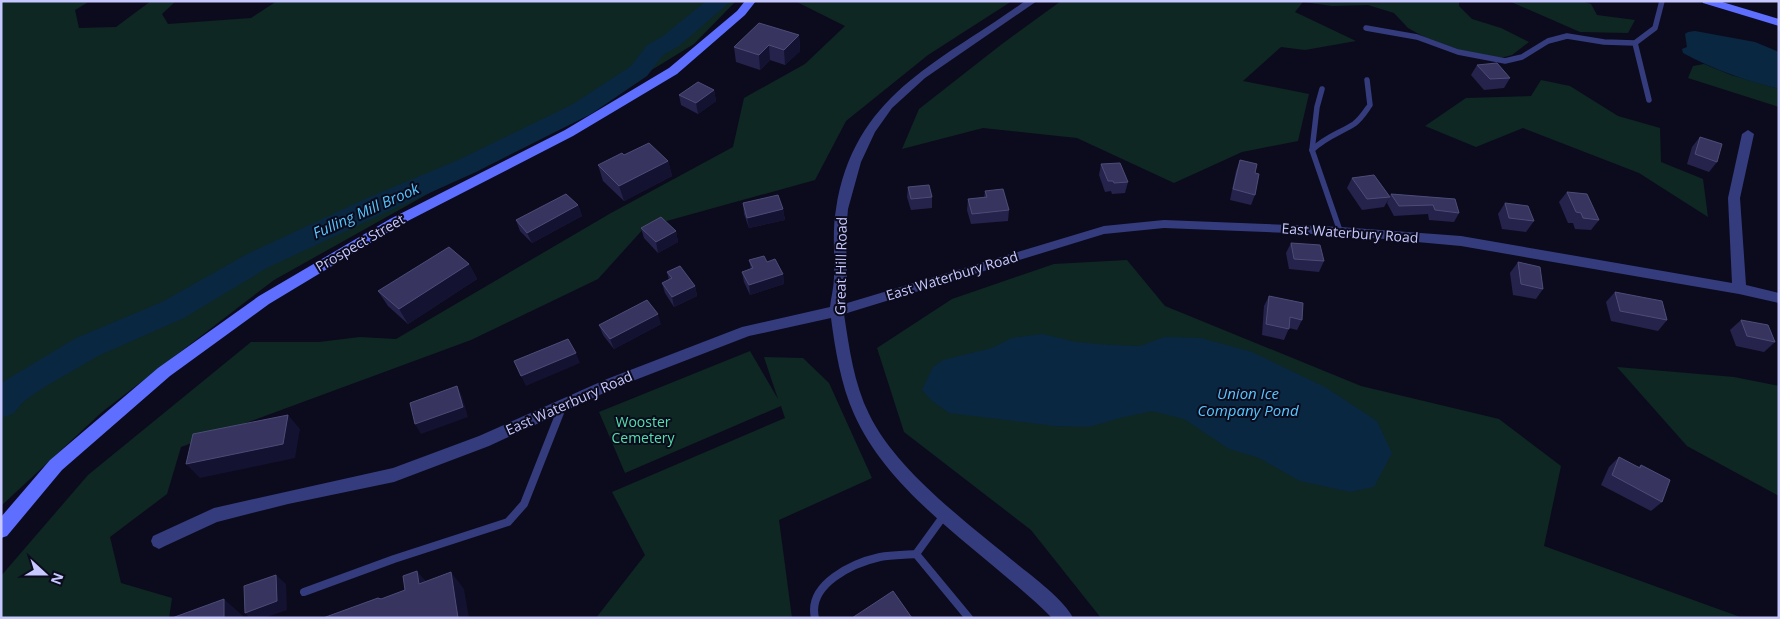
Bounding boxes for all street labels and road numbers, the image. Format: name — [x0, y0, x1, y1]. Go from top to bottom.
street label: Prospect Street — [312, 209, 408, 276]
street label: Great Hill Road — [830, 217, 851, 315]
street label: East Waterbury Road — [1281, 218, 1419, 247]
street label: East Waterbury Road — [884, 246, 1020, 305]
street label: East Waterbury Road — [502, 366, 635, 439]

